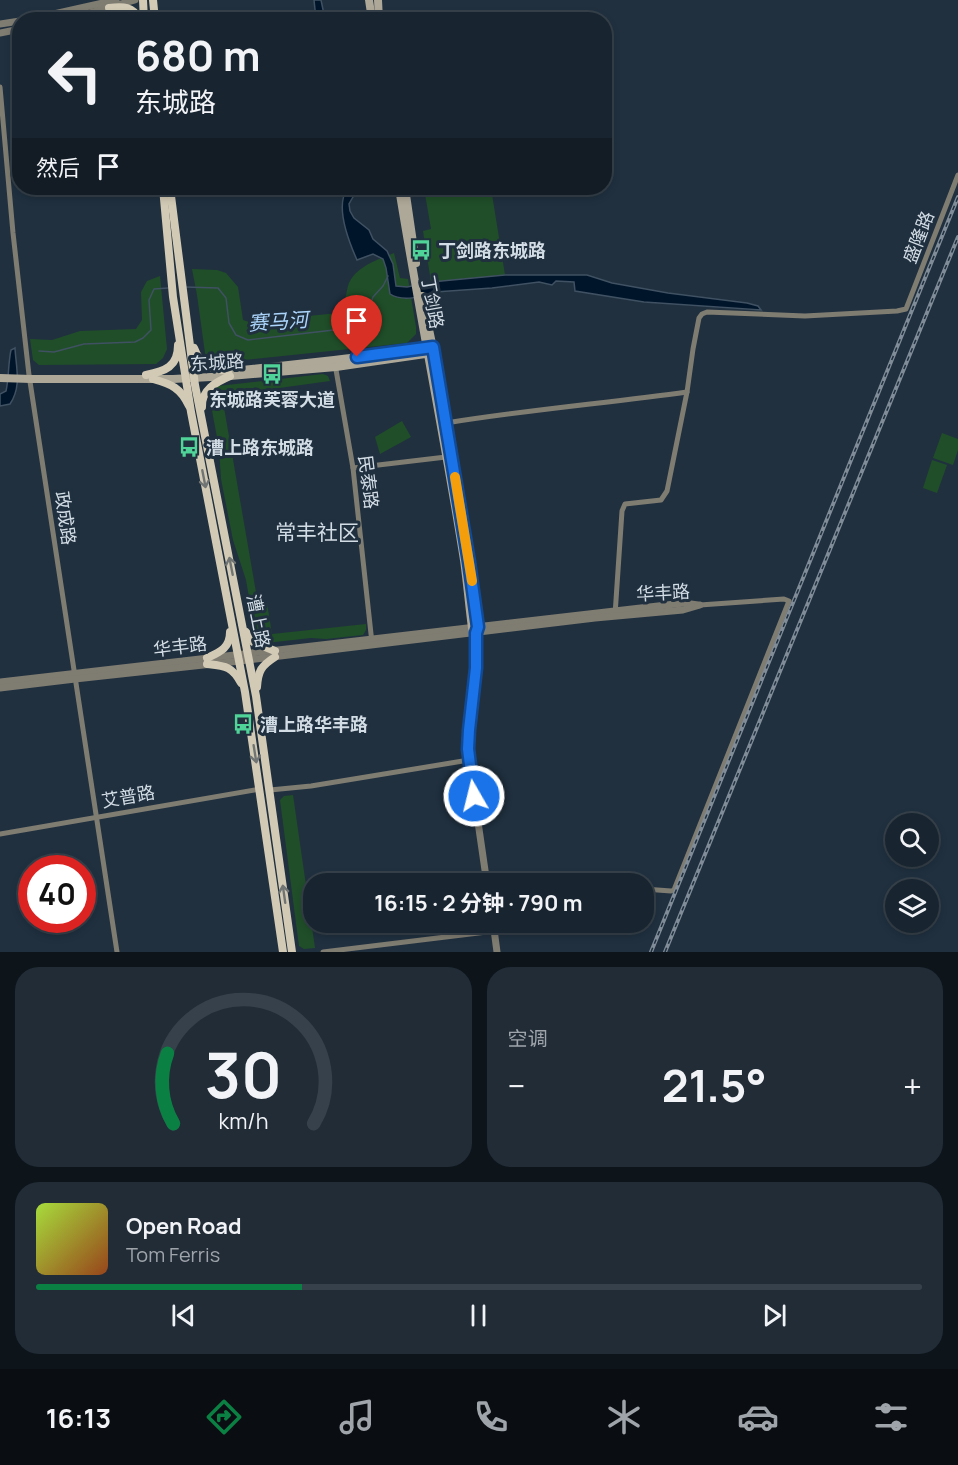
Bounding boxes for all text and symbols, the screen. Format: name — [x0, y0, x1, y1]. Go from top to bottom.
text: 680 m — [135, 26, 261, 84]
icon: left — [36, 36, 114, 114]
text: 东城路 — [135, 83, 216, 120]
icon: arrive — [92, 150, 125, 183]
text: 然后 — [36, 153, 80, 183]
street label: 盛隆路 — [897, 207, 939, 267]
bus stop icon: 丁剑路东城路 — [409, 238, 433, 262]
place label: 丁剑路东城路 — [438, 238, 546, 262]
street label: 丁剑路 — [416, 273, 450, 331]
pin — [331, 295, 382, 357]
icon: arrive — [340, 304, 373, 337]
water label: 赛马河 — [247, 305, 313, 337]
street label: 东城路 — [189, 348, 245, 376]
bus stop icon: 东城路芙蓉大道 — [260, 362, 284, 386]
place label: 东城路芙蓉大道 — [209, 387, 335, 411]
bus stop icon: 漕上路东城路 — [177, 435, 201, 459]
place label: 漕上路东城路 — [206, 435, 314, 459]
street label: 民泰路 — [354, 454, 384, 510]
one-way arrow — [199, 469, 210, 489]
street label: 政成路 — [50, 490, 82, 546]
district label: 常丰社区 — [275, 518, 359, 546]
one-way arrow — [225, 557, 236, 576]
street label: 华丰路 — [635, 579, 691, 605]
street label: 漕上路 — [242, 592, 276, 650]
street label: 华丰路 — [152, 631, 208, 661]
bus stop icon: 漕上路华丰路 — [231, 712, 255, 736]
place label: 漕上路华丰路 — [260, 712, 368, 736]
one-way arrow — [249, 743, 260, 763]
position arrow — [442, 764, 506, 828]
street label: 艾普路 — [99, 779, 157, 813]
map controls — [885, 813, 939, 933]
button: search — [885, 813, 939, 867]
speed limit sign: 40 — [18, 855, 96, 933]
button: layers — [885, 879, 939, 933]
one-way arrow — [278, 885, 289, 904]
text: 16:15 · 2 分钟 · 790 m — [374, 888, 583, 918]
text: 空调 — [508, 1025, 548, 1052]
text: 30 — [205, 1031, 282, 1117]
text: 21.5° — [662, 1054, 767, 1116]
text: − — [508, 1063, 525, 1108]
text: + — [903, 1063, 922, 1108]
text: km/h — [218, 1106, 268, 1135]
text: Open Road — [126, 1211, 241, 1241]
text: Tom Ferris — [126, 1241, 220, 1268]
icon: previous — [167, 1299, 200, 1332]
icon: pause — [462, 1299, 495, 1332]
icon: next — [758, 1299, 791, 1332]
icon: directions — [203, 1396, 245, 1438]
icon: music — [336, 1396, 378, 1438]
icon: phone — [470, 1396, 512, 1438]
icon: climate — [603, 1396, 645, 1438]
icon: car — [737, 1396, 779, 1438]
icon: filters — [870, 1396, 912, 1438]
text: 16:13 — [46, 1399, 111, 1436]

